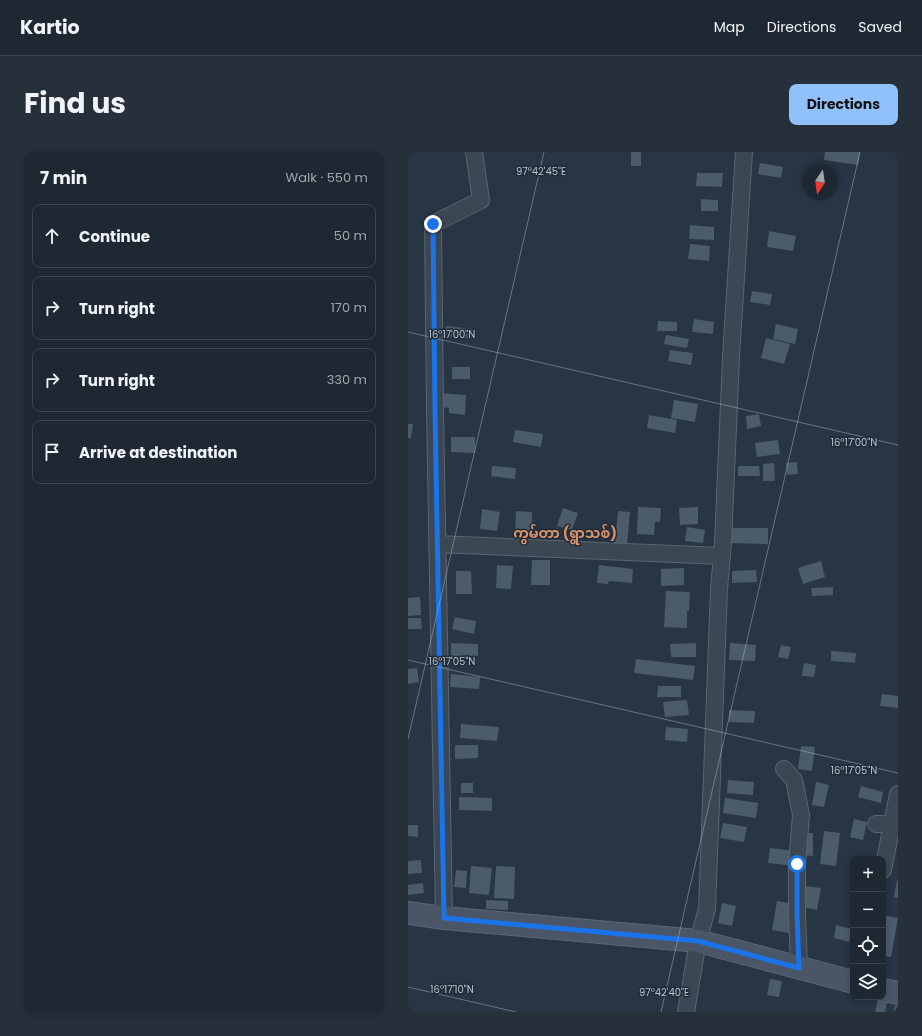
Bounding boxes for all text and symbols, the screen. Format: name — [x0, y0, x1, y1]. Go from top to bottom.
text: Kartio — [20, 14, 80, 41]
text: Map — [714, 17, 745, 37]
text: Directions — [767, 17, 836, 37]
text: Saved — [858, 17, 902, 37]
text: Find us — [24, 84, 126, 123]
button: Directions — [789, 84, 898, 125]
text: 97°42'45"E — [516, 164, 566, 179]
north arrow — [802, 164, 838, 200]
text: 7 min — [40, 166, 87, 190]
text: Walk · 550 m — [286, 168, 368, 187]
route end — [424, 215, 442, 233]
icon: ahead — [41, 225, 63, 247]
text: Continue — [79, 226, 150, 247]
text: 50 m — [334, 226, 367, 245]
icon: right — [41, 297, 63, 319]
text: Turn right — [79, 298, 155, 319]
text: 170 m — [331, 298, 367, 317]
text: 16°17'00"N — [429, 327, 475, 342]
icon: right — [41, 369, 63, 391]
text: Turn right — [79, 370, 155, 391]
text: 330 m — [327, 370, 367, 389]
text: 16°17'00"N — [831, 435, 877, 450]
icon: arrive — [41, 441, 63, 463]
text: Arrive at destination — [79, 442, 237, 463]
district label: ကွမ်တာ (ရွာသစ်) — [513, 523, 617, 545]
text: 16°17'05"N — [429, 654, 475, 669]
text: 16°17'05"N — [831, 763, 877, 778]
route start — [788, 855, 806, 873]
map controls — [850, 856, 886, 1000]
button: + — [850, 856, 886, 892]
button: − — [850, 892, 886, 928]
button: locate — [850, 928, 886, 964]
button: layers — [850, 964, 886, 1000]
text: 16°17'10"N — [430, 982, 474, 997]
text: 97°42'40"E — [639, 985, 689, 1000]

